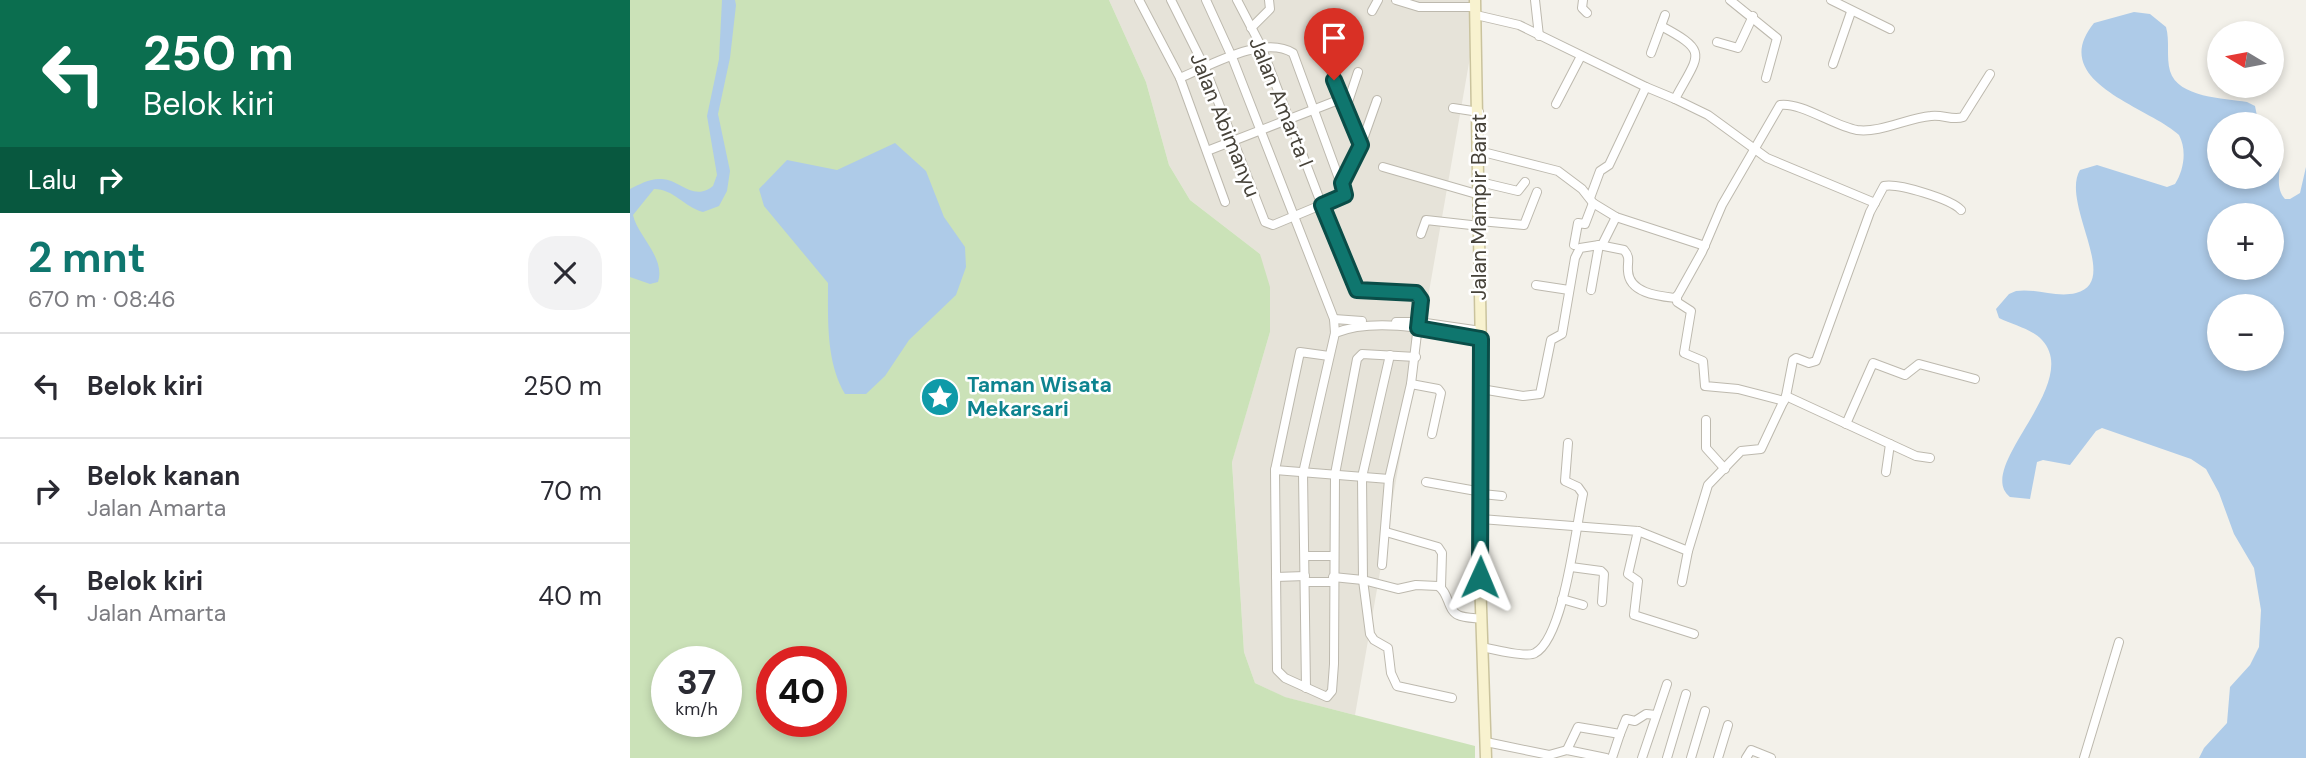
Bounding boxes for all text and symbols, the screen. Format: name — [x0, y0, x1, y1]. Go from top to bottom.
pin — [1304, 8, 1364, 80]
icon: arrive — [1315, 19, 1353, 57]
text: 250 m — [143, 21, 294, 85]
north arrow — [2207, 21, 2284, 98]
map controls — [2207, 21, 2284, 371]
icon: left — [28, 28, 119, 119]
street label: Jalan Amarta I — [1242, 33, 1320, 171]
street label: Jalan Abimanyu — [1183, 49, 1267, 201]
text: Belok kiri — [143, 83, 275, 125]
button: search — [2207, 112, 2284, 189]
street label: Jalan Mampir Barat — [1465, 114, 1493, 300]
icon: right — [91, 161, 129, 199]
text: Lalu — [28, 163, 77, 197]
button: + — [2207, 203, 2284, 280]
text: 2 mnt — [28, 230, 146, 285]
button: close — [528, 236, 602, 310]
text: 670 m · 08:46 — [28, 284, 176, 314]
button: − — [2207, 294, 2284, 371]
icon: left — [28, 367, 66, 405]
text: Belok kiri — [87, 369, 203, 403]
text: 250 m — [523, 369, 602, 403]
place label: Taman Wisata Mekarsari — [967, 371, 1112, 423]
place icon: Taman Wisata Mekarsari — [919, 376, 961, 418]
text: Belok kanan — [87, 459, 240, 493]
icon: right — [28, 472, 66, 510]
text: 70 m — [541, 474, 602, 508]
text: Jalan Amarta — [87, 493, 226, 523]
position arrow — [1443, 540, 1517, 614]
text: Belok kiri — [87, 564, 203, 598]
icon: left — [28, 577, 66, 615]
text: 40 m — [538, 579, 602, 613]
text: Jalan Amarta — [87, 598, 226, 628]
speed limit sign: 40 — [756, 646, 847, 737]
text: 37 — [677, 659, 716, 705]
text: km/h — [675, 697, 718, 721]

